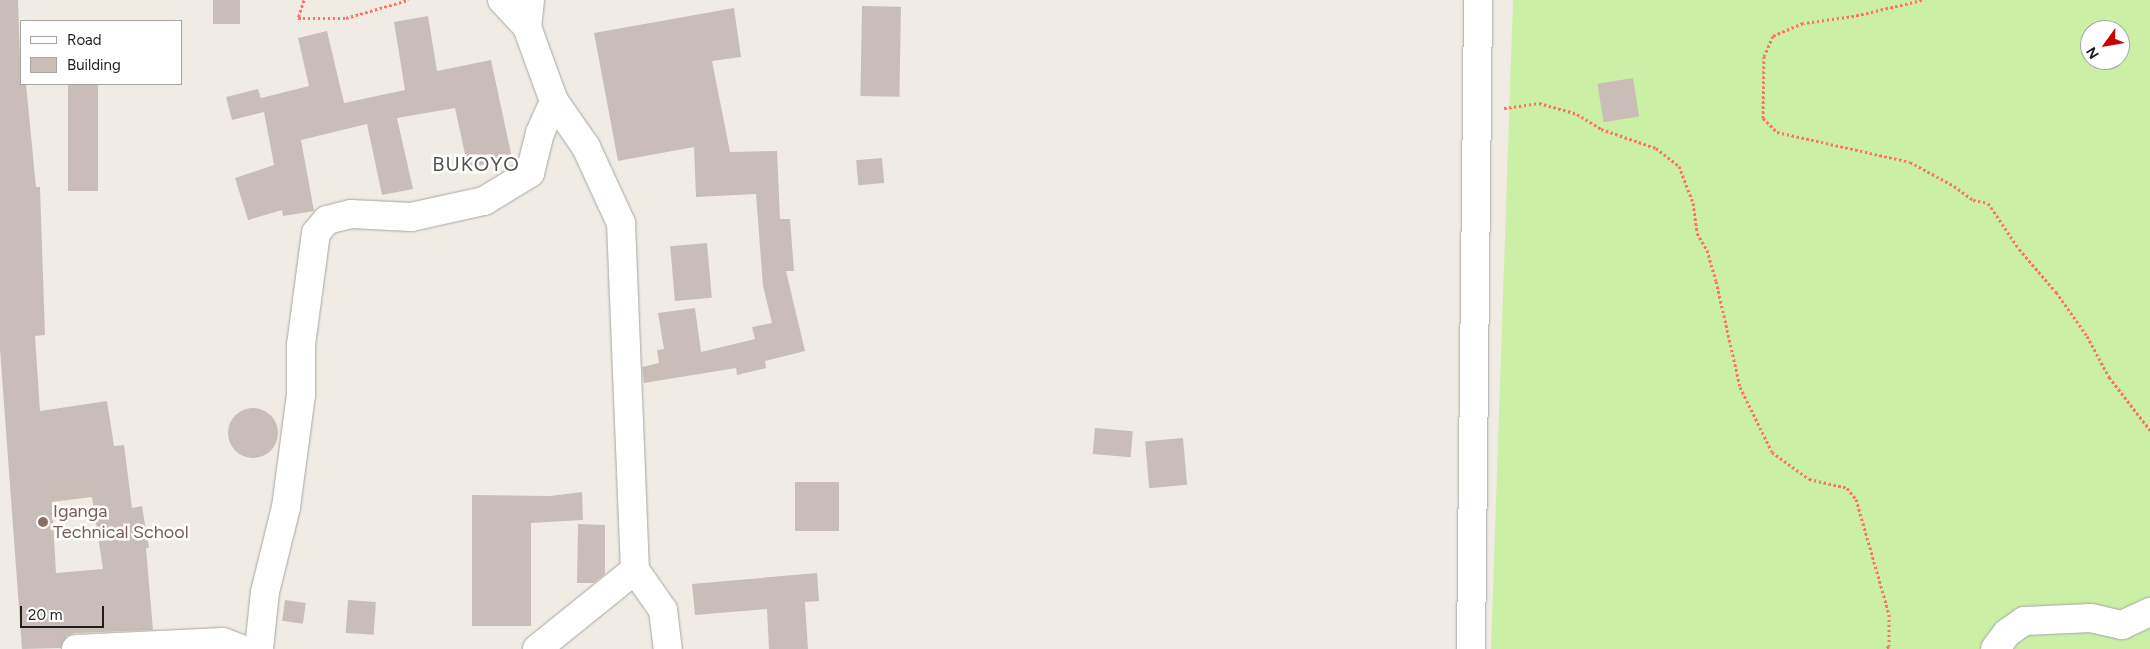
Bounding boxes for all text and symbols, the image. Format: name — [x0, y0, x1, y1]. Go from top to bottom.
legend — [20, 20, 182, 85]
north arrow — [2080, 20, 2130, 70]
text: Road — [67, 31, 102, 49]
text: N — [2083, 44, 2103, 62]
text: Building — [67, 56, 121, 74]
district label: BUKOYO — [432, 152, 520, 176]
place label: Iganga Technical School — [53, 501, 189, 544]
marker: Iganga Technical School — [37, 516, 49, 528]
scale bar — [22, 596, 106, 628]
text: 20 m — [28, 606, 62, 624]

